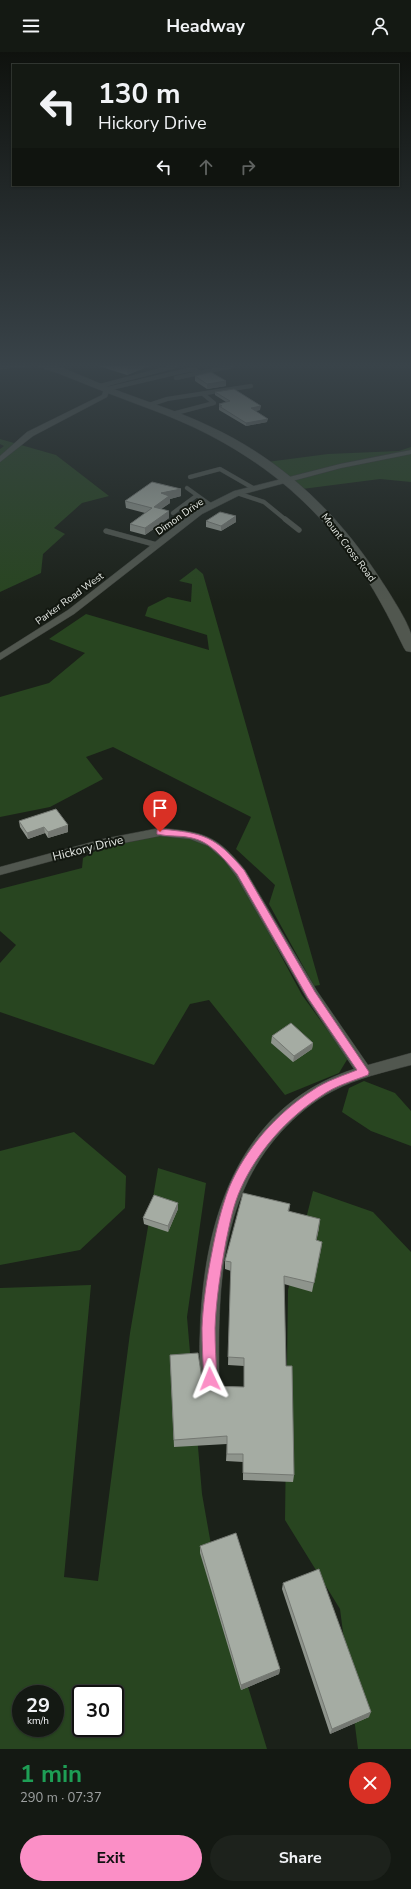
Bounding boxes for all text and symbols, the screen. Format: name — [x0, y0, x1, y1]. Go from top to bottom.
text: Headway — [166, 14, 245, 38]
icon: menu — [20, 15, 42, 37]
icon: person — [369, 15, 391, 37]
text: 130 m — [98, 75, 181, 113]
icon: left — [32, 80, 84, 132]
text: Hickory Drive — [98, 111, 207, 135]
icon: left — [153, 156, 175, 178]
icon: ahead — [195, 156, 217, 178]
icon: right — [237, 156, 259, 178]
street label: Dimon Drive — [153, 495, 206, 539]
street label: Mount Cross Road — [318, 510, 379, 585]
street label: Parker Road West — [33, 569, 107, 628]
pin — [143, 791, 177, 832]
icon: arrive — [149, 797, 171, 819]
street label: Hickory Drive — [51, 831, 125, 865]
position arrow — [189, 1358, 231, 1400]
speed limit sign: 30 — [72, 1685, 124, 1737]
text: 29 — [26, 1692, 50, 1719]
text: km/h — [27, 1714, 49, 1728]
text: 1 min — [20, 1758, 82, 1790]
button: close — [349, 1762, 391, 1804]
text: 290 m · 07:37 — [20, 1789, 102, 1807]
button: Exit — [20, 1835, 202, 1881]
button: Share — [210, 1835, 391, 1881]

